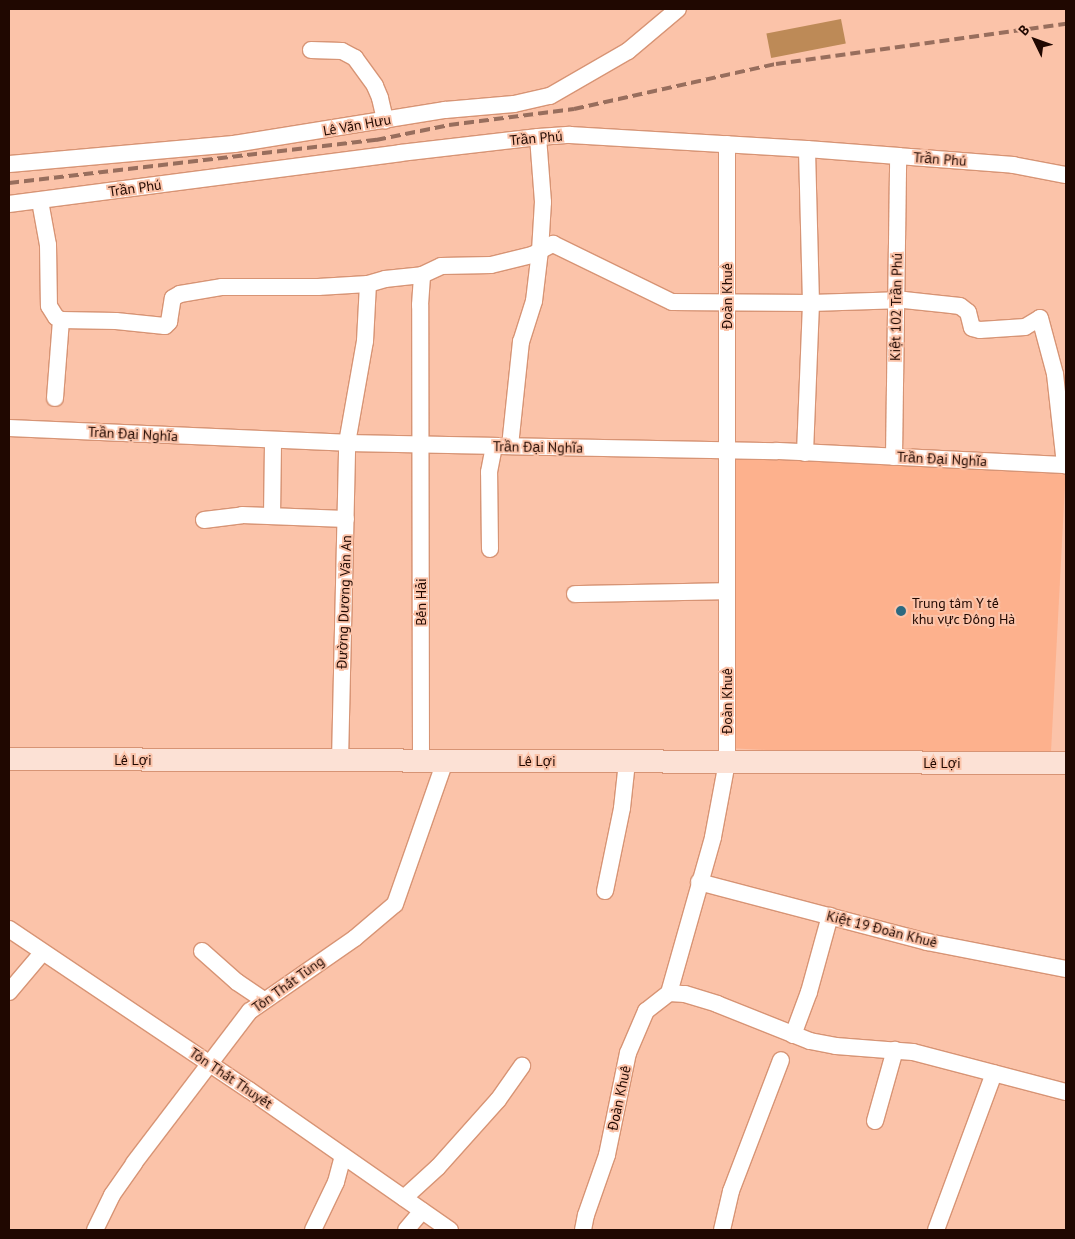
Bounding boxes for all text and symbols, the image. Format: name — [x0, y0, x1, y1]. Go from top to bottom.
north arrow — [1010, 15, 1060, 65]
text: B — [1014, 21, 1033, 39]
street label: Lê Văn Hưu — [321, 111, 393, 139]
street label: Trần Phú — [509, 127, 563, 149]
street label: Trần Phú — [913, 149, 967, 169]
street label: Trần Phú — [107, 176, 163, 200]
street label: Kiệt 102 Trần Phú — [887, 253, 905, 361]
street label: Đoàn Khuê — [719, 263, 735, 329]
street label: Trần Đại Nghĩa — [88, 423, 178, 445]
street label: Trần Đại Nghĩa — [493, 438, 583, 456]
street label: Trần Đại Nghĩa — [897, 448, 987, 470]
street label: Đường Dương Văn An — [333, 534, 355, 670]
street label: Bến Hải — [413, 578, 429, 626]
place label: Trung tâm Y tế khu vực Đông Hà — [912, 595, 1016, 628]
marker: Trung tâm Y tế khu vực Đông Hà — [894, 604, 908, 618]
street label: Đoàn Khuê — [719, 668, 735, 734]
street label: Lê Lợi — [114, 752, 152, 768]
street label: Lê Lợi — [518, 753, 556, 769]
street label: Lê Lợi — [923, 755, 961, 771]
street label: Kiệt 19 Đoàn Khuê — [825, 907, 939, 951]
street label: Tôn Thất Tùng — [248, 952, 328, 1016]
street label: Tôn Thất Thuyết — [186, 1044, 276, 1112]
street label: Đoàn Khuê — [604, 1064, 634, 1132]

